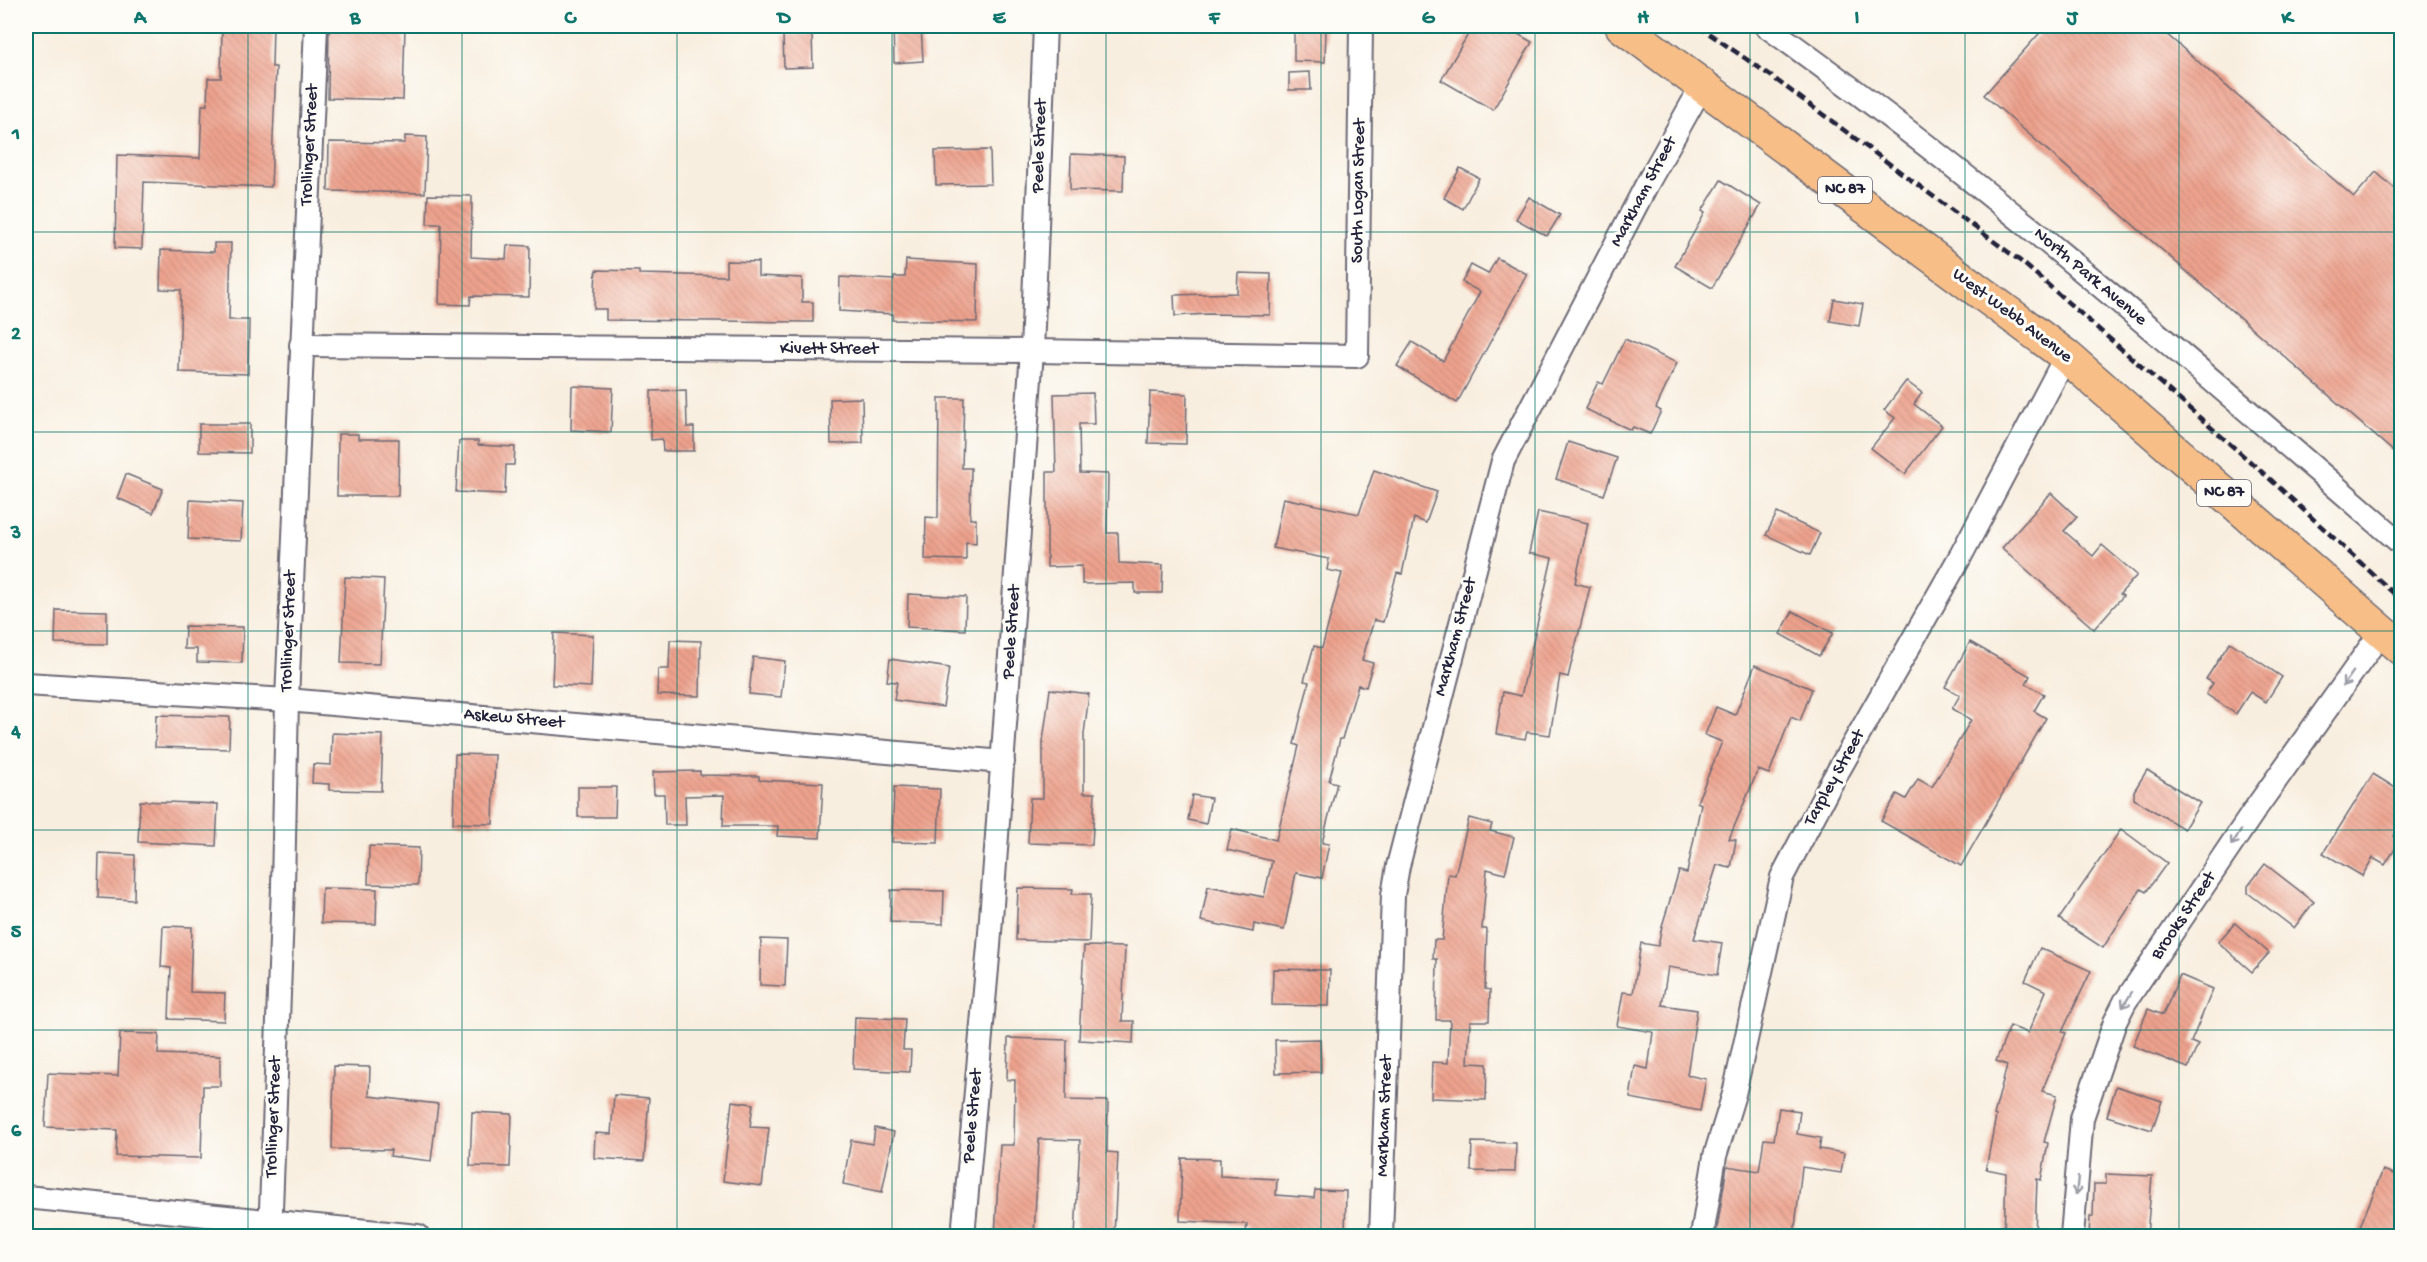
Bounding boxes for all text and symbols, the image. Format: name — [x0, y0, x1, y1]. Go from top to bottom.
text: A — [133, 8, 148, 31]
text: B — [349, 8, 361, 31]
text: C — [564, 8, 578, 31]
text: D — [775, 8, 791, 31]
text: E — [993, 8, 1007, 31]
text: F — [1208, 8, 1221, 31]
text: G — [1422, 8, 1436, 31]
text: H — [1637, 8, 1649, 31]
text: I — [1855, 8, 1860, 31]
text: J — [2066, 8, 2079, 31]
text: K — [2280, 8, 2295, 31]
street label: Trollinger Street — [296, 82, 324, 207]
street label: Peele Street — [1028, 97, 1052, 194]
street label: South Logan Street — [1347, 117, 1371, 263]
text: 1 — [11, 124, 20, 147]
street label: Markham Street — [1606, 132, 1683, 251]
road number: NC 87 — [1818, 177, 1872, 203]
street label: North Park Avenue — [2029, 223, 2151, 331]
street label: West Webb Avenue — [1948, 264, 2077, 368]
text: 2 — [11, 324, 21, 347]
street label: Kivett Street — [780, 339, 880, 360]
road number: NC 87 — [2197, 480, 2251, 506]
text: 3 — [10, 523, 21, 546]
street label: Trollinger Street — [276, 568, 302, 693]
street label: Markham Street — [1430, 574, 1482, 698]
street label: Peele Street — [998, 583, 1026, 681]
one-way arrow — [2342, 670, 2354, 686]
street label: Askew Street — [463, 704, 567, 734]
text: 4 — [10, 722, 21, 745]
street label: Tarpley Street — [1800, 725, 1871, 831]
one-way arrow — [2230, 830, 2242, 846]
street label: Brooks Street — [2146, 867, 2222, 965]
text: 5 — [11, 922, 22, 945]
one-way arrow — [2121, 991, 2133, 1008]
street label: Markham Street — [1372, 1053, 1398, 1177]
street label: Trollinger Street — [261, 1054, 287, 1179]
street label: Peele Street — [958, 1067, 988, 1165]
text: 6 — [11, 1121, 22, 1144]
one-way arrow — [2071, 1176, 2082, 1196]

